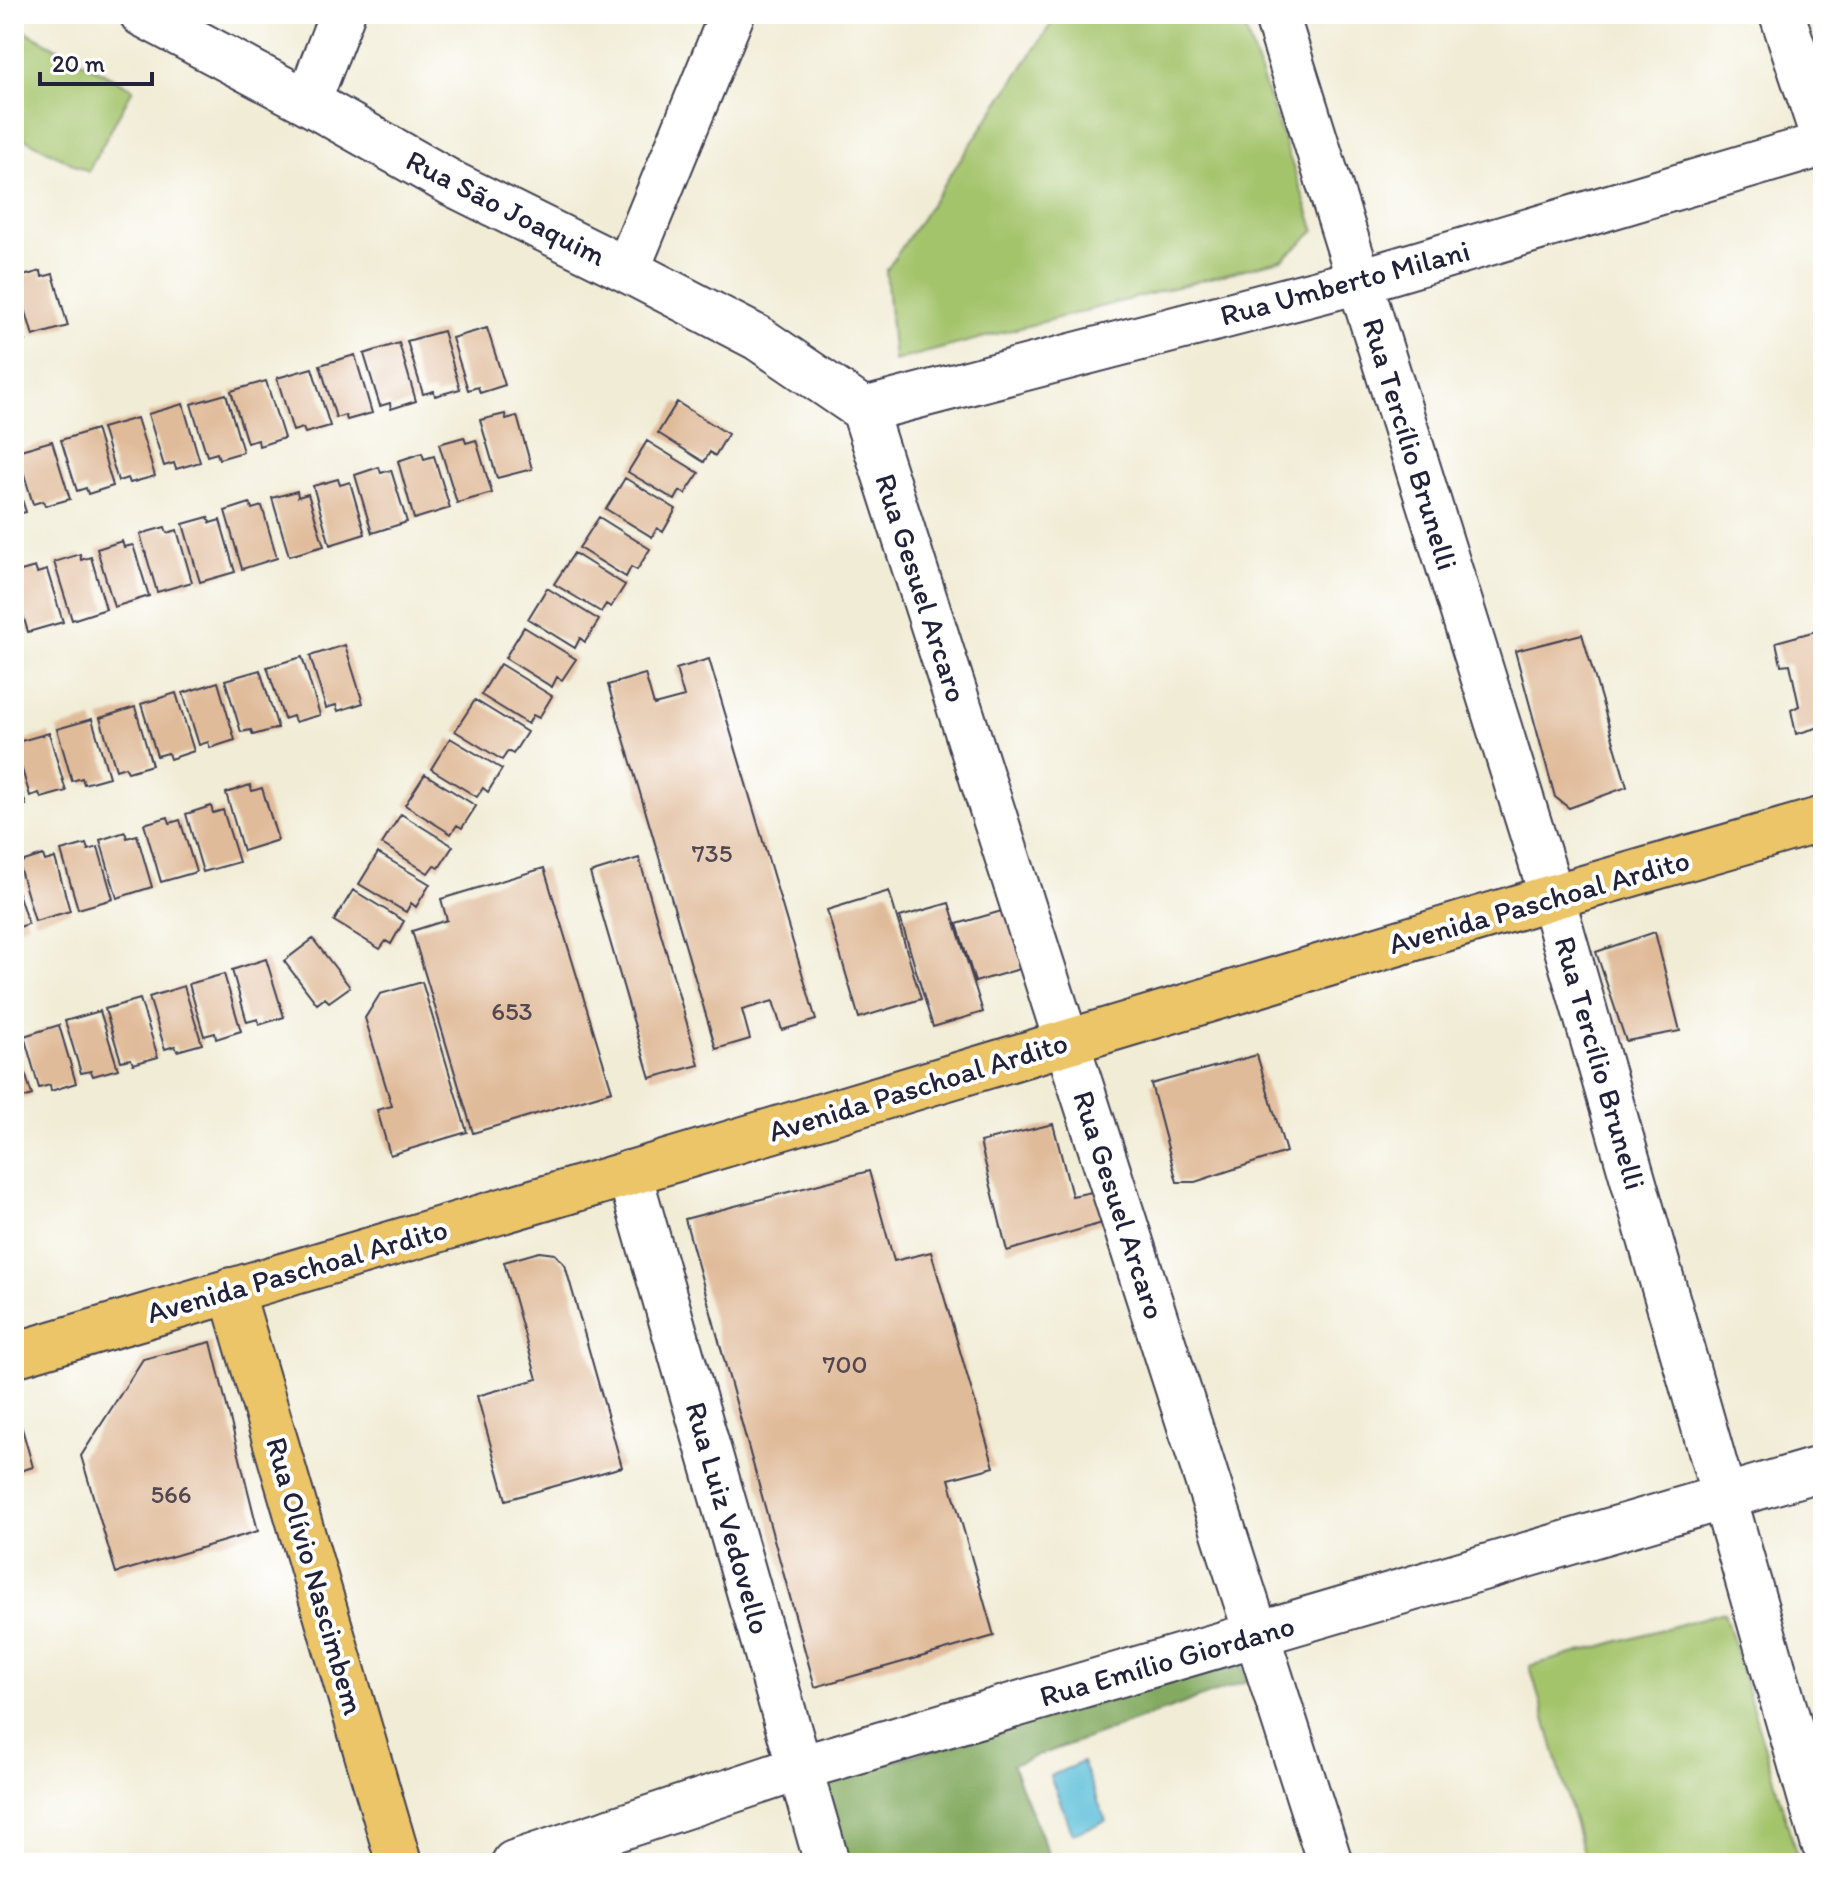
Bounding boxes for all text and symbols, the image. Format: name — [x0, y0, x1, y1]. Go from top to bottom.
scale bar — [40, 36, 152, 86]
text: 20 m — [52, 49, 105, 78]
street label: Rua São Joaquim — [400, 141, 612, 274]
street label: Rua Umberto Milani — [1216, 231, 1474, 334]
street label: Rua Tercílio Brunelli — [1355, 313, 1466, 574]
street label: Rua Gesuel Arcaro — [867, 469, 976, 707]
house number: 735 — [692, 837, 732, 869]
street label: Avenida Paschoal Ardito — [1384, 841, 1694, 962]
street label: Rua Tercílio Brunelli — [1547, 932, 1654, 1194]
house number: 653 — [491, 995, 533, 1027]
street label: Avenida Paschoal Ardito — [764, 1023, 1072, 1150]
street label: Rua Gesuel Arcaro — [1065, 1086, 1174, 1324]
street label: Avenida Paschoal Ardito — [142, 1210, 452, 1331]
house number: 700 — [823, 1348, 867, 1380]
street label: Rua Luiz Vedovello — [678, 1397, 779, 1638]
street label: Rua Olívio Nascimbem — [258, 1433, 373, 1719]
house number: 566 — [150, 1478, 192, 1510]
street label: Rua Emílio Giordano — [1035, 1606, 1299, 1715]

